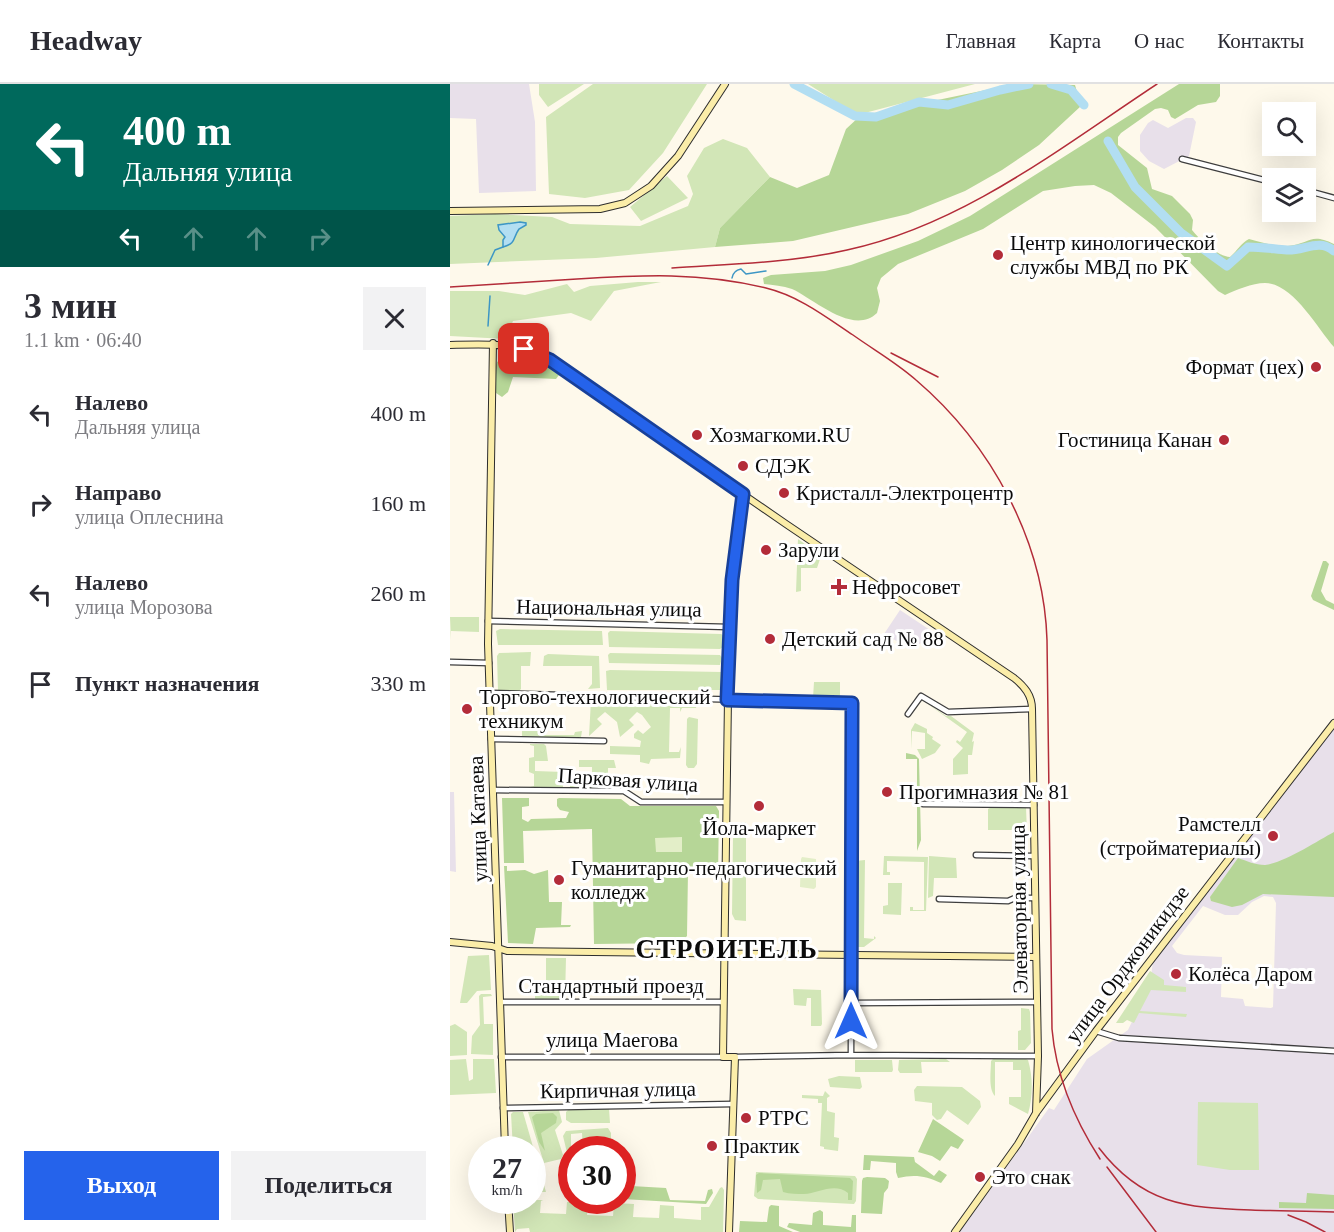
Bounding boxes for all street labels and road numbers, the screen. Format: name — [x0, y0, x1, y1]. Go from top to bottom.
street label: Национальная улица — [516, 594, 703, 622]
street label: улица Катаева — [464, 755, 492, 883]
street label: Парковая улица — [557, 763, 700, 797]
street label: Элеваторная улица — [1006, 824, 1032, 994]
street label: улица Орджоникидзе — [1060, 881, 1194, 1047]
street label: Стандартный проезд — [518, 974, 704, 998]
street label: улица Маегова — [546, 1028, 679, 1052]
street label: Кирпичная улица — [540, 1077, 697, 1103]

